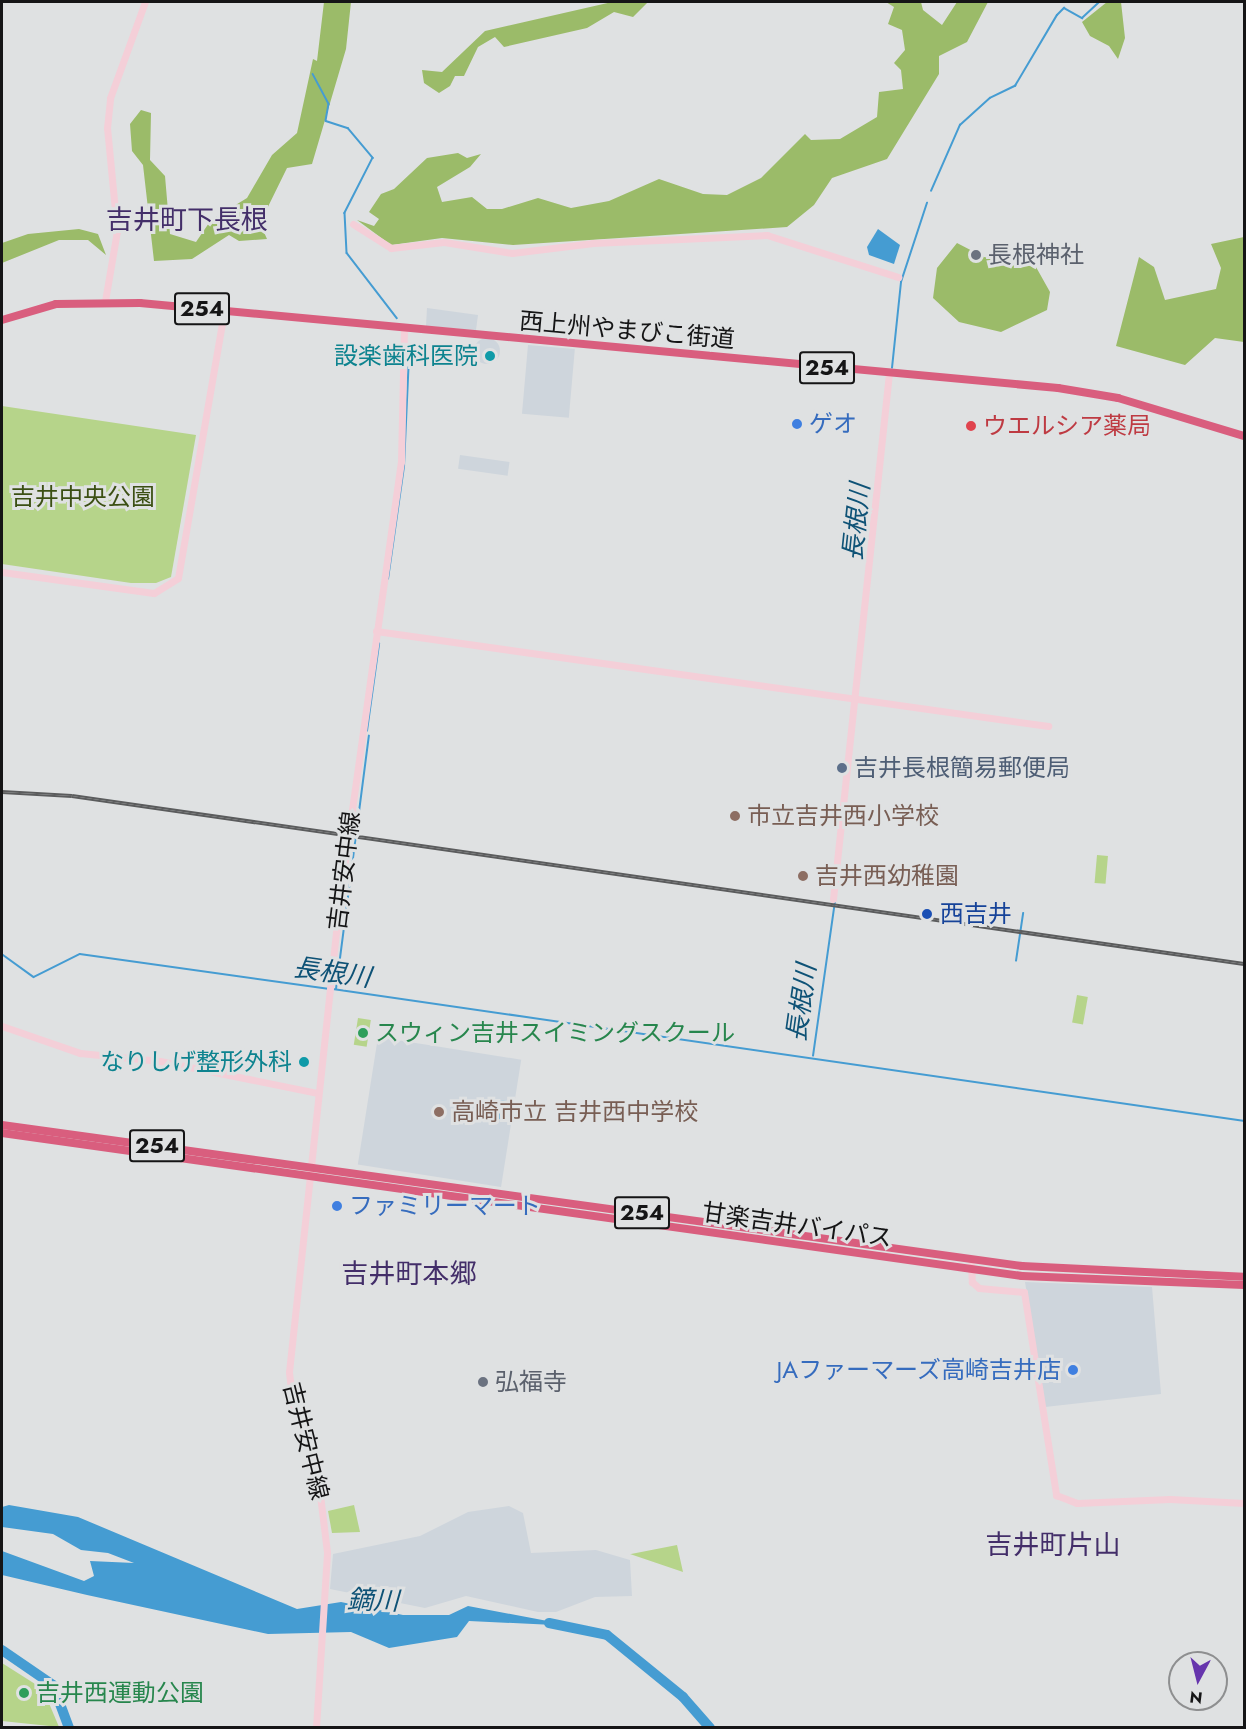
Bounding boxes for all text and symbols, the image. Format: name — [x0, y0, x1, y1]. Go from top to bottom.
district label: 吉井町下長根 — [106, 204, 268, 236]
place label: 長根神社 — [988, 241, 1084, 269]
marker: 長根神社 — [969, 248, 983, 262]
road number: 254 — [174, 290, 230, 328]
street label: 西上州やまびこ街道 — [518, 306, 736, 354]
place label: 設楽歯科医院 — [334, 342, 478, 370]
marker: 設楽歯科医院 — [483, 349, 497, 363]
road number: 254 — [798, 349, 856, 387]
place label: ゲオ — [809, 410, 857, 438]
place label: ウエルシア薬局 — [983, 412, 1151, 440]
marker: ゲオ — [790, 417, 804, 431]
marker: ウエルシア薬局 — [964, 419, 978, 433]
water label: 長根川 — [837, 482, 877, 562]
park label: 吉井中央公園 — [11, 483, 155, 511]
place label: 吉井長根簡易郵便局 — [854, 754, 1070, 782]
marker: 吉井長根簡易郵便局 — [835, 761, 849, 775]
place label: 市立吉井西小学校 — [747, 802, 939, 830]
marker: 市立吉井西小学校 — [728, 809, 742, 823]
street label: 吉井安中線 — [322, 810, 366, 932]
place label: 吉井西幼稚園 — [815, 862, 959, 890]
marker: 吉井西幼稚園 — [796, 869, 810, 883]
place label: 西吉井 — [940, 900, 1012, 928]
marker: 西吉井 — [918, 905, 936, 923]
water label: 長根川 — [291, 952, 373, 994]
water label: 長根川 — [781, 962, 823, 1044]
place label: スウィン吉井スイミングスクール — [375, 1019, 735, 1047]
marker: スウィン吉井スイミングスクール — [356, 1026, 370, 1040]
place label: なりしげ整形外科 — [100, 1048, 292, 1076]
marker: なりしげ整形外科 — [297, 1055, 311, 1069]
place label: 高崎市立 吉井西中学校 — [451, 1098, 698, 1126]
marker: 高崎市立 吉井西中学校 — [432, 1105, 446, 1119]
road number: 254 — [128, 1127, 186, 1165]
place label: ファミリーマート — [349, 1192, 541, 1220]
road number: 254 — [614, 1194, 670, 1232]
street label: 甘楽吉井バイパス — [700, 1197, 894, 1253]
marker: ファミリーマート — [330, 1199, 344, 1213]
district label: 吉井町本郷 — [342, 1258, 476, 1290]
place label: JAファーマーズ高崎吉井店 — [775, 1356, 1061, 1384]
marker: JAファーマーズ高崎吉井店 — [1066, 1363, 1080, 1377]
place label: 弘福寺 — [495, 1368, 567, 1396]
marker: 弘福寺 — [476, 1375, 490, 1389]
street label: 吉井安中線 — [278, 1379, 334, 1503]
district label: 吉井町片山 — [986, 1529, 1120, 1561]
water label: 鏑川 — [346, 1585, 400, 1617]
north arrow — [1168, 1651, 1228, 1711]
place label: 吉井西運動公園 — [36, 1679, 204, 1707]
text: N — [1188, 1685, 1204, 1710]
marker: 吉井西運動公園 — [17, 1686, 31, 1700]

